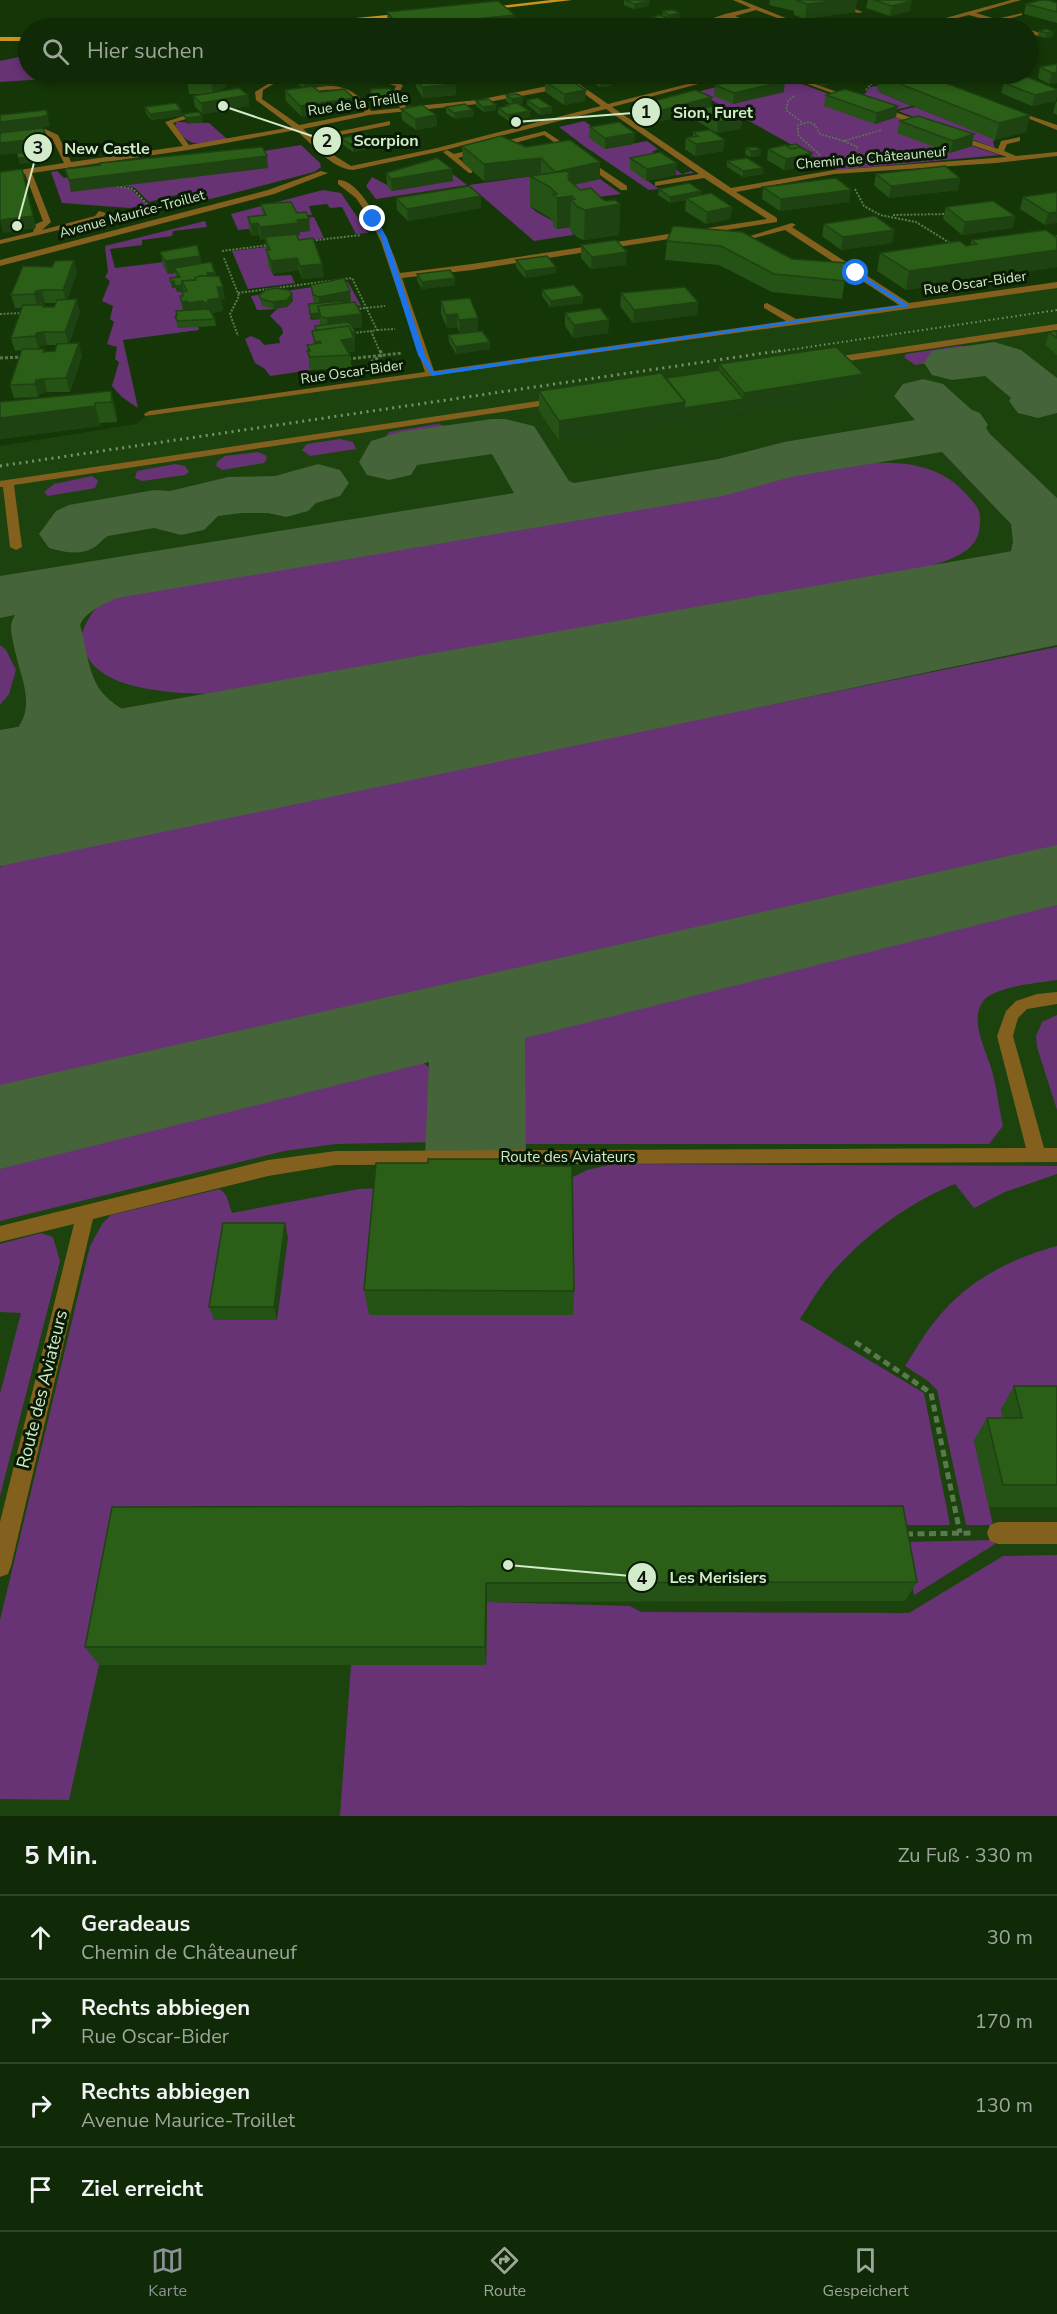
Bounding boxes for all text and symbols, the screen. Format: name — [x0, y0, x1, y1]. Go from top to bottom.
search box — [18, 18, 1039, 84]
icon: search — [39, 35, 72, 68]
text: Hier suchen — [87, 36, 204, 66]
street label: Rue de la Treille — [307, 88, 409, 120]
callout: Sion, Furet — [631, 95, 765, 129]
text: 1 — [641, 100, 651, 124]
text: Sion, Furet — [673, 102, 754, 124]
callout: Scorpion — [312, 124, 431, 158]
text: 2 — [322, 129, 332, 153]
text: Scorpion — [353, 130, 419, 152]
callout: New Castle — [23, 131, 162, 165]
text: 3 — [33, 136, 43, 160]
text: New Castle — [64, 138, 150, 160]
street label: Chemin de Châteauneuf — [795, 142, 947, 174]
street label: Avenue Maurice-Troillet — [57, 185, 207, 243]
route end — [359, 205, 385, 231]
route start — [842, 259, 868, 285]
street label: Rue Oscar-Bider — [922, 266, 1028, 300]
street label: Rue Oscar-Bider — [299, 355, 405, 389]
street label: Route des Aviateurs — [500, 1147, 636, 1167]
street label: Route des Aviateurs — [11, 1307, 73, 1471]
callout: Les Merisiers — [627, 1560, 778, 1594]
text: 4 — [637, 1566, 648, 1590]
text: Les Merisiers — [669, 1567, 767, 1589]
text: 5 Min. — [24, 1838, 97, 1873]
text: Zu Fuß · 330 m — [898, 1842, 1033, 1869]
text: Geradeaus — [81, 1909, 190, 1939]
icon: ahead — [24, 1921, 57, 1954]
text: 30 m — [987, 1924, 1033, 1951]
text: Chemin de Châteauneuf — [81, 1939, 297, 1966]
text: Rechts abbiegen — [81, 1993, 250, 2023]
icon: right — [24, 2005, 57, 2038]
text: 170 m — [975, 2008, 1033, 2035]
text: Rue Oscar-Bider — [81, 2023, 229, 2050]
text: Rechts abbiegen — [81, 2077, 250, 2107]
icon: right — [24, 2089, 57, 2122]
text: 130 m — [975, 2092, 1033, 2119]
text: Avenue Maurice-Troillet — [81, 2107, 295, 2134]
icon: arrive — [24, 2173, 57, 2206]
text: Ziel erreicht — [81, 2174, 203, 2204]
tab: Karte — [148, 2244, 187, 2302]
tab: Route — [484, 2244, 526, 2302]
tab: Gespeichert — [823, 2244, 909, 2302]

